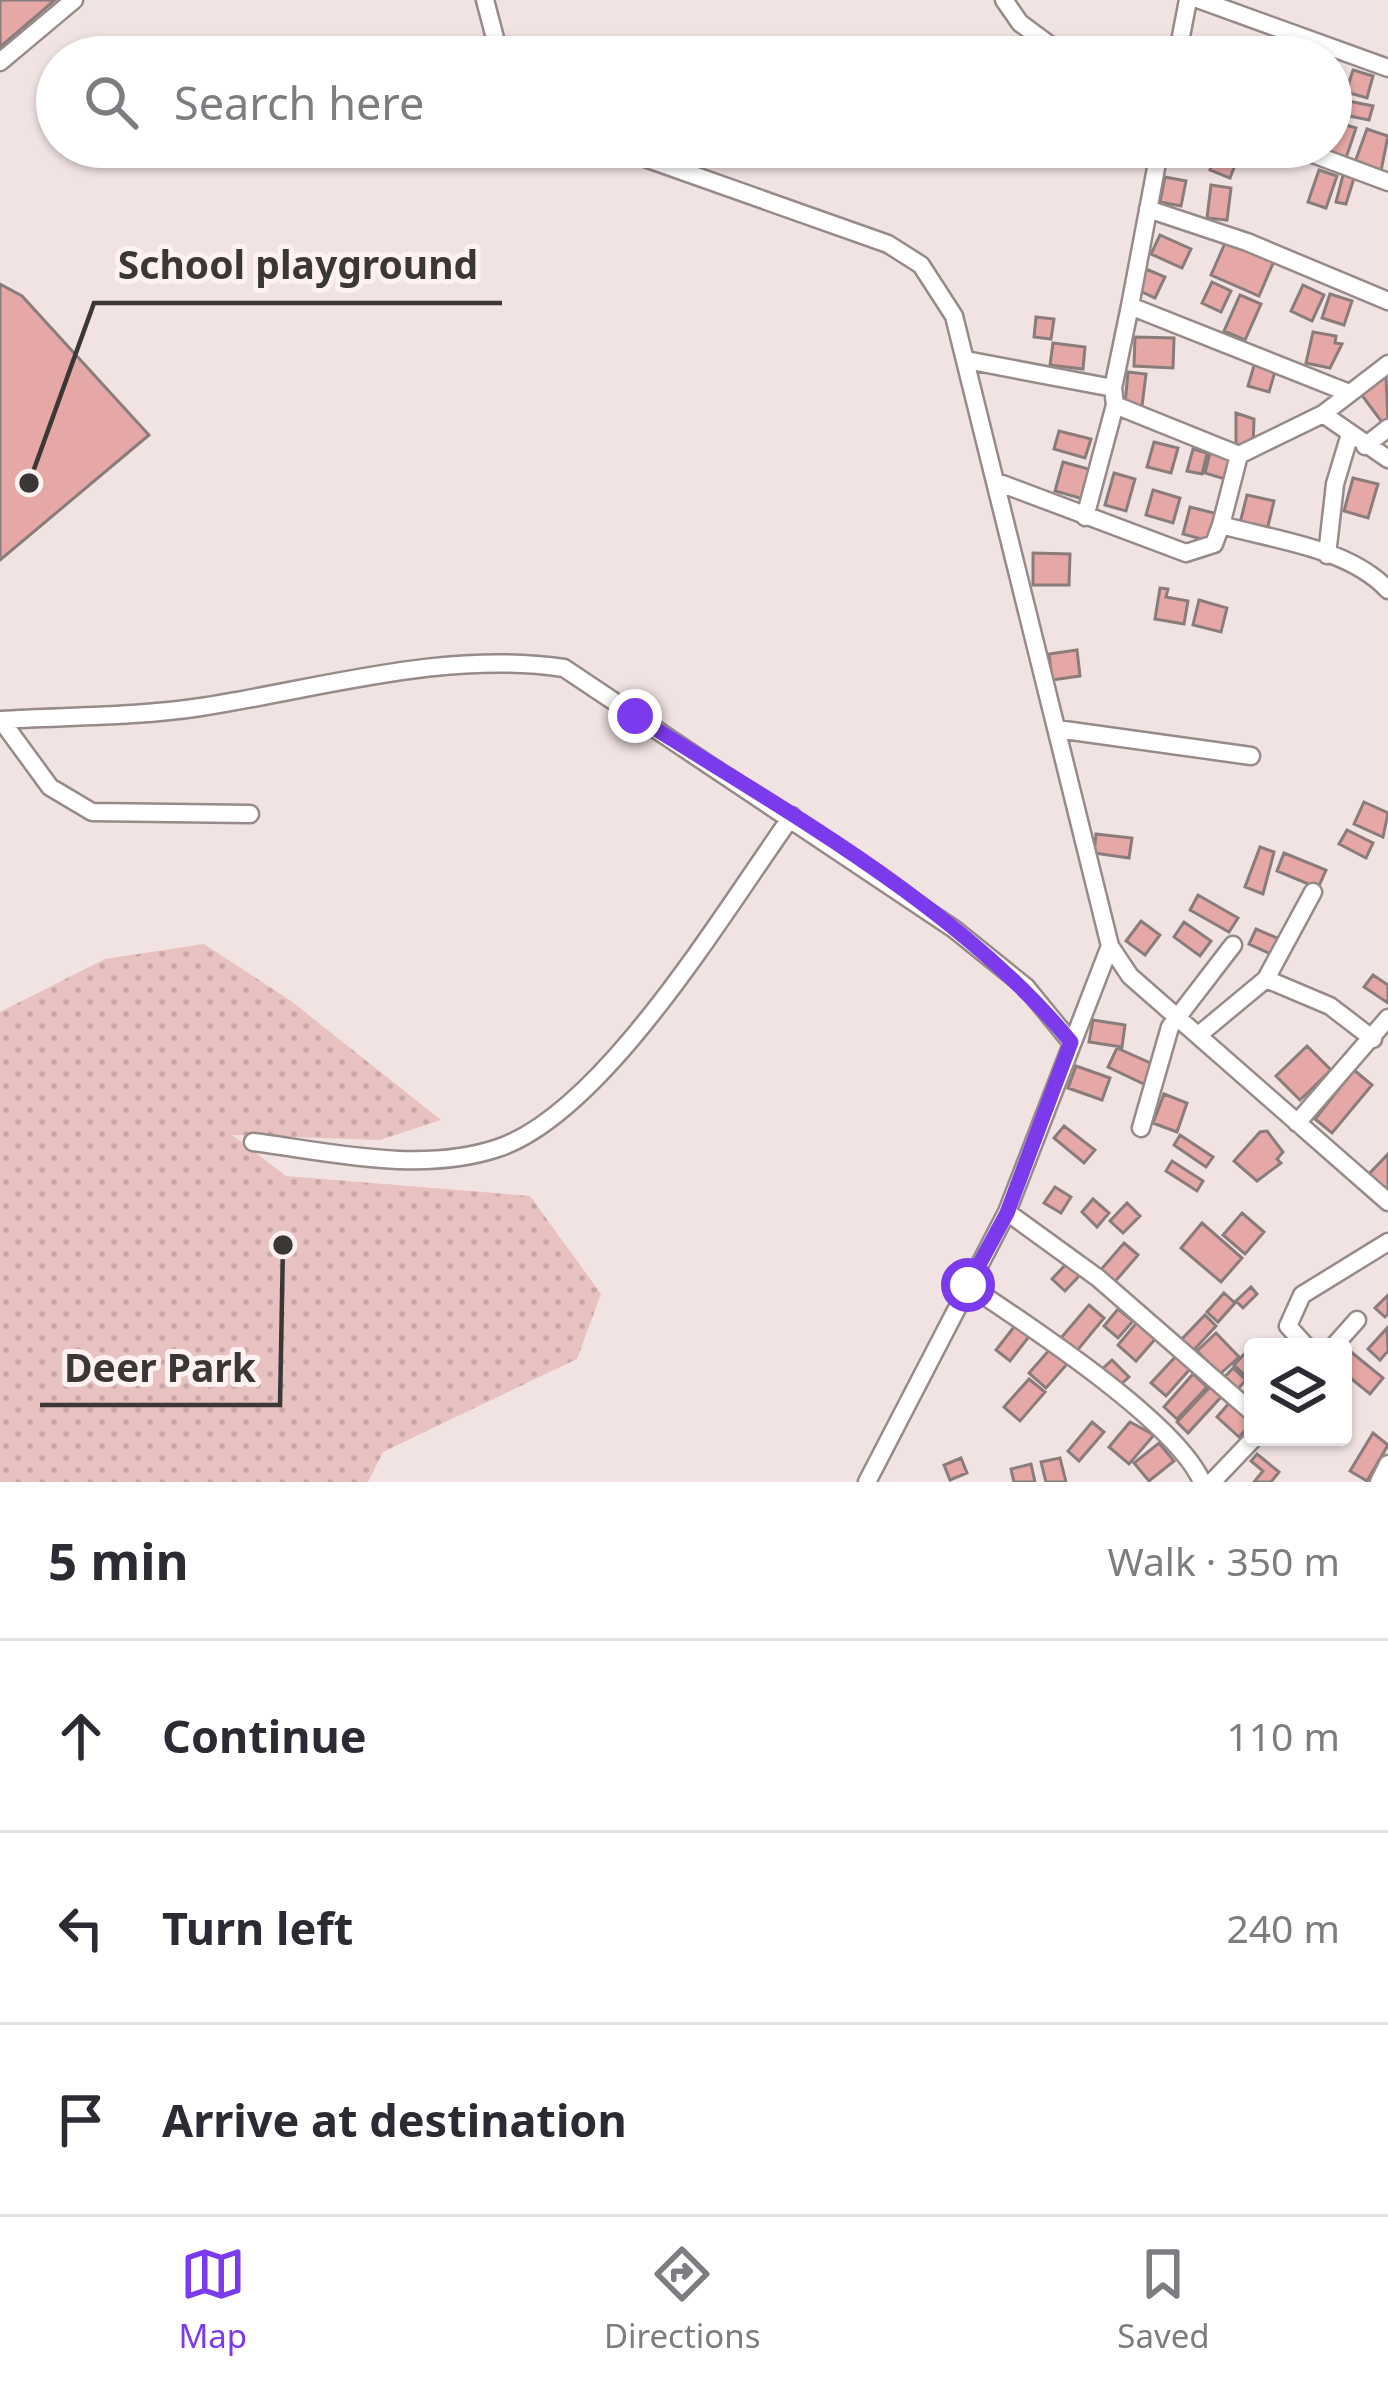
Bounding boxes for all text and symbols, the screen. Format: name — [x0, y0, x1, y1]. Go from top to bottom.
search box — [36, 36, 1352, 168]
icon: search — [78, 69, 144, 135]
text: Search here — [174, 72, 424, 133]
callout: School playground — [94, 228, 502, 303]
text: School playground — [118, 237, 478, 290]
route end — [608, 689, 662, 743]
route start — [941, 1258, 995, 1312]
callout: Deer Park — [40, 1330, 280, 1405]
map controls — [1244, 1338, 1352, 1446]
button: layers — [1244, 1338, 1352, 1446]
text: Deer Park — [64, 1340, 257, 1393]
text: 5 min — [48, 1525, 189, 1595]
text: Walk · 350 m — [1107, 1534, 1340, 1587]
icon: ahead — [48, 1703, 114, 1769]
text: Continue — [162, 1705, 367, 1766]
text: 110 m — [1226, 1709, 1340, 1762]
icon: left — [48, 1895, 114, 1961]
text: Turn left — [162, 1897, 353, 1958]
text: 240 m — [1226, 1901, 1340, 1954]
icon: arrive — [48, 2087, 114, 2153]
text: Arrive at destination — [162, 2089, 627, 2150]
tab: Map — [178, 2241, 247, 2358]
tab: Directions — [604, 2241, 761, 2358]
tab: Saved — [1117, 2241, 1210, 2358]

